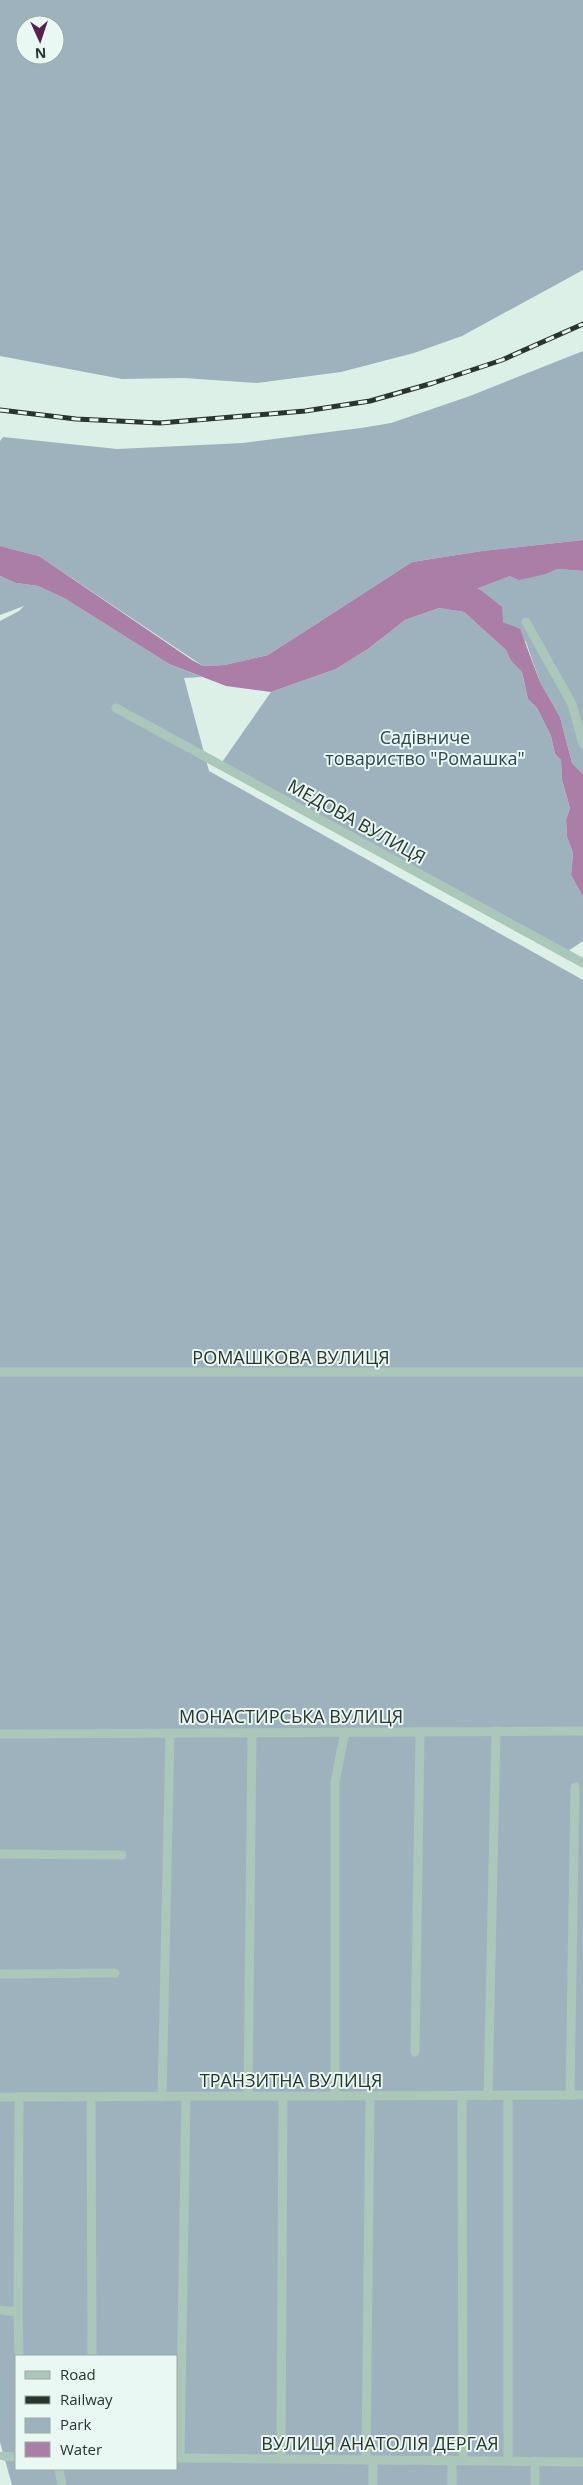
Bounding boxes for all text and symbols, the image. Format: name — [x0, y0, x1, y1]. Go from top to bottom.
north arrow — [15, 15, 65, 65]
text: N — [35, 44, 47, 63]
park label: Садівниче товариство "Ромашка" — [325, 725, 525, 770]
street label: МЕДОВА ВУЛИЦЯ — [284, 773, 430, 869]
street label: РОМАШКОВА ВУЛИЦЯ — [192, 1345, 390, 1369]
street label: МОНАСТИРСЬКА ВУЛИЦЯ — [179, 1704, 403, 1728]
street label: ТРАНЗИТНА ВУЛИЦЯ — [200, 2068, 382, 2092]
legend — [15, 2355, 178, 2470]
text: Road — [60, 2364, 96, 2384]
text: Railway — [60, 2389, 113, 2409]
text: Park — [60, 2414, 91, 2434]
street label: ВУЛИЦЯ АНАТОЛІЯ ДЕРГАЯ — [261, 2431, 499, 2455]
text: Water — [60, 2439, 102, 2459]

